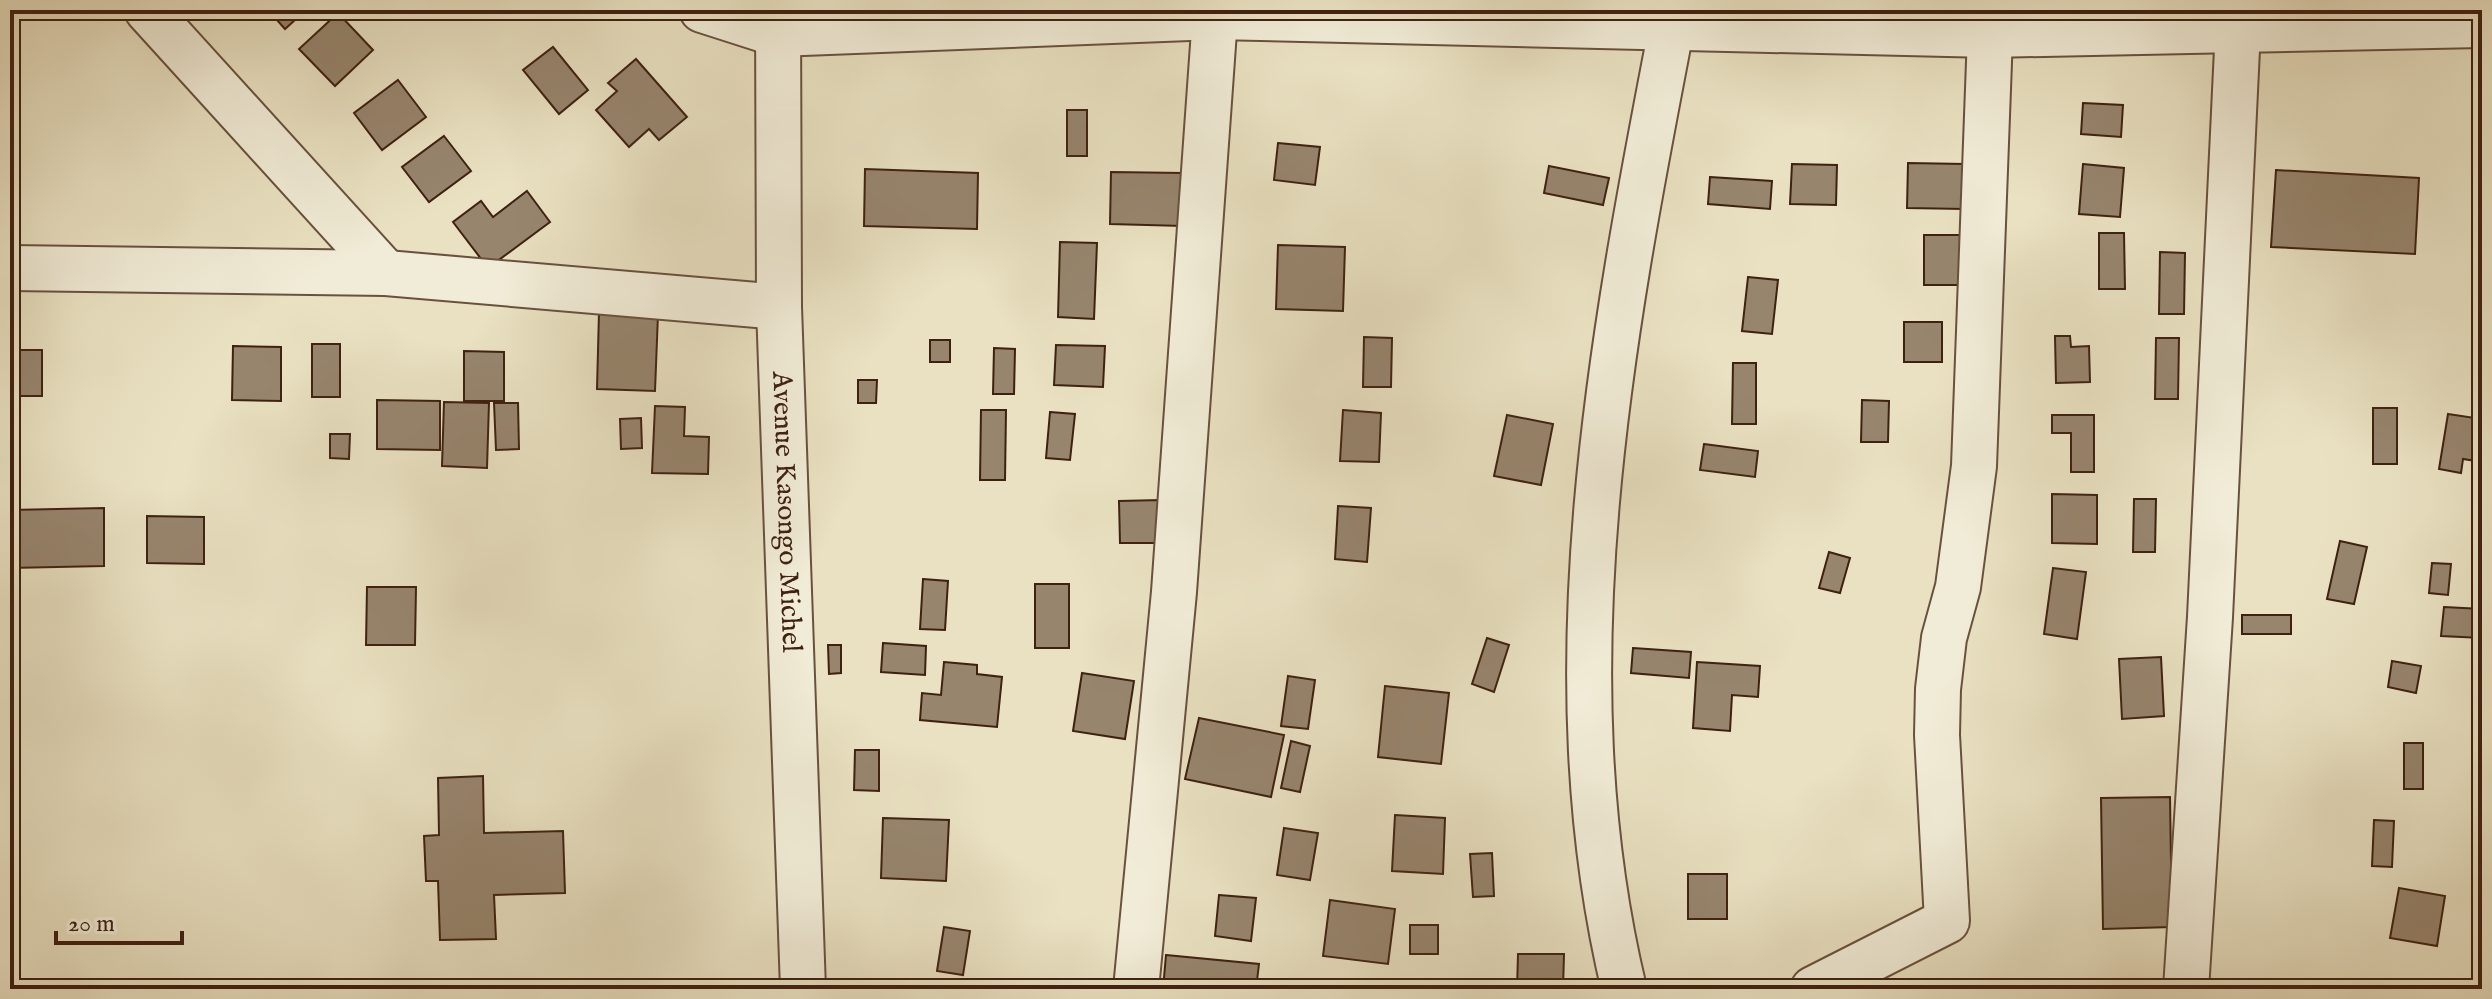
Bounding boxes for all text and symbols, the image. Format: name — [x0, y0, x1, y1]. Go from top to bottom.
street label: Avenue Kasongo Michel — [764, 370, 809, 653]
scale bar — [56, 895, 182, 945]
text: 20 m — [68, 909, 115, 940]

